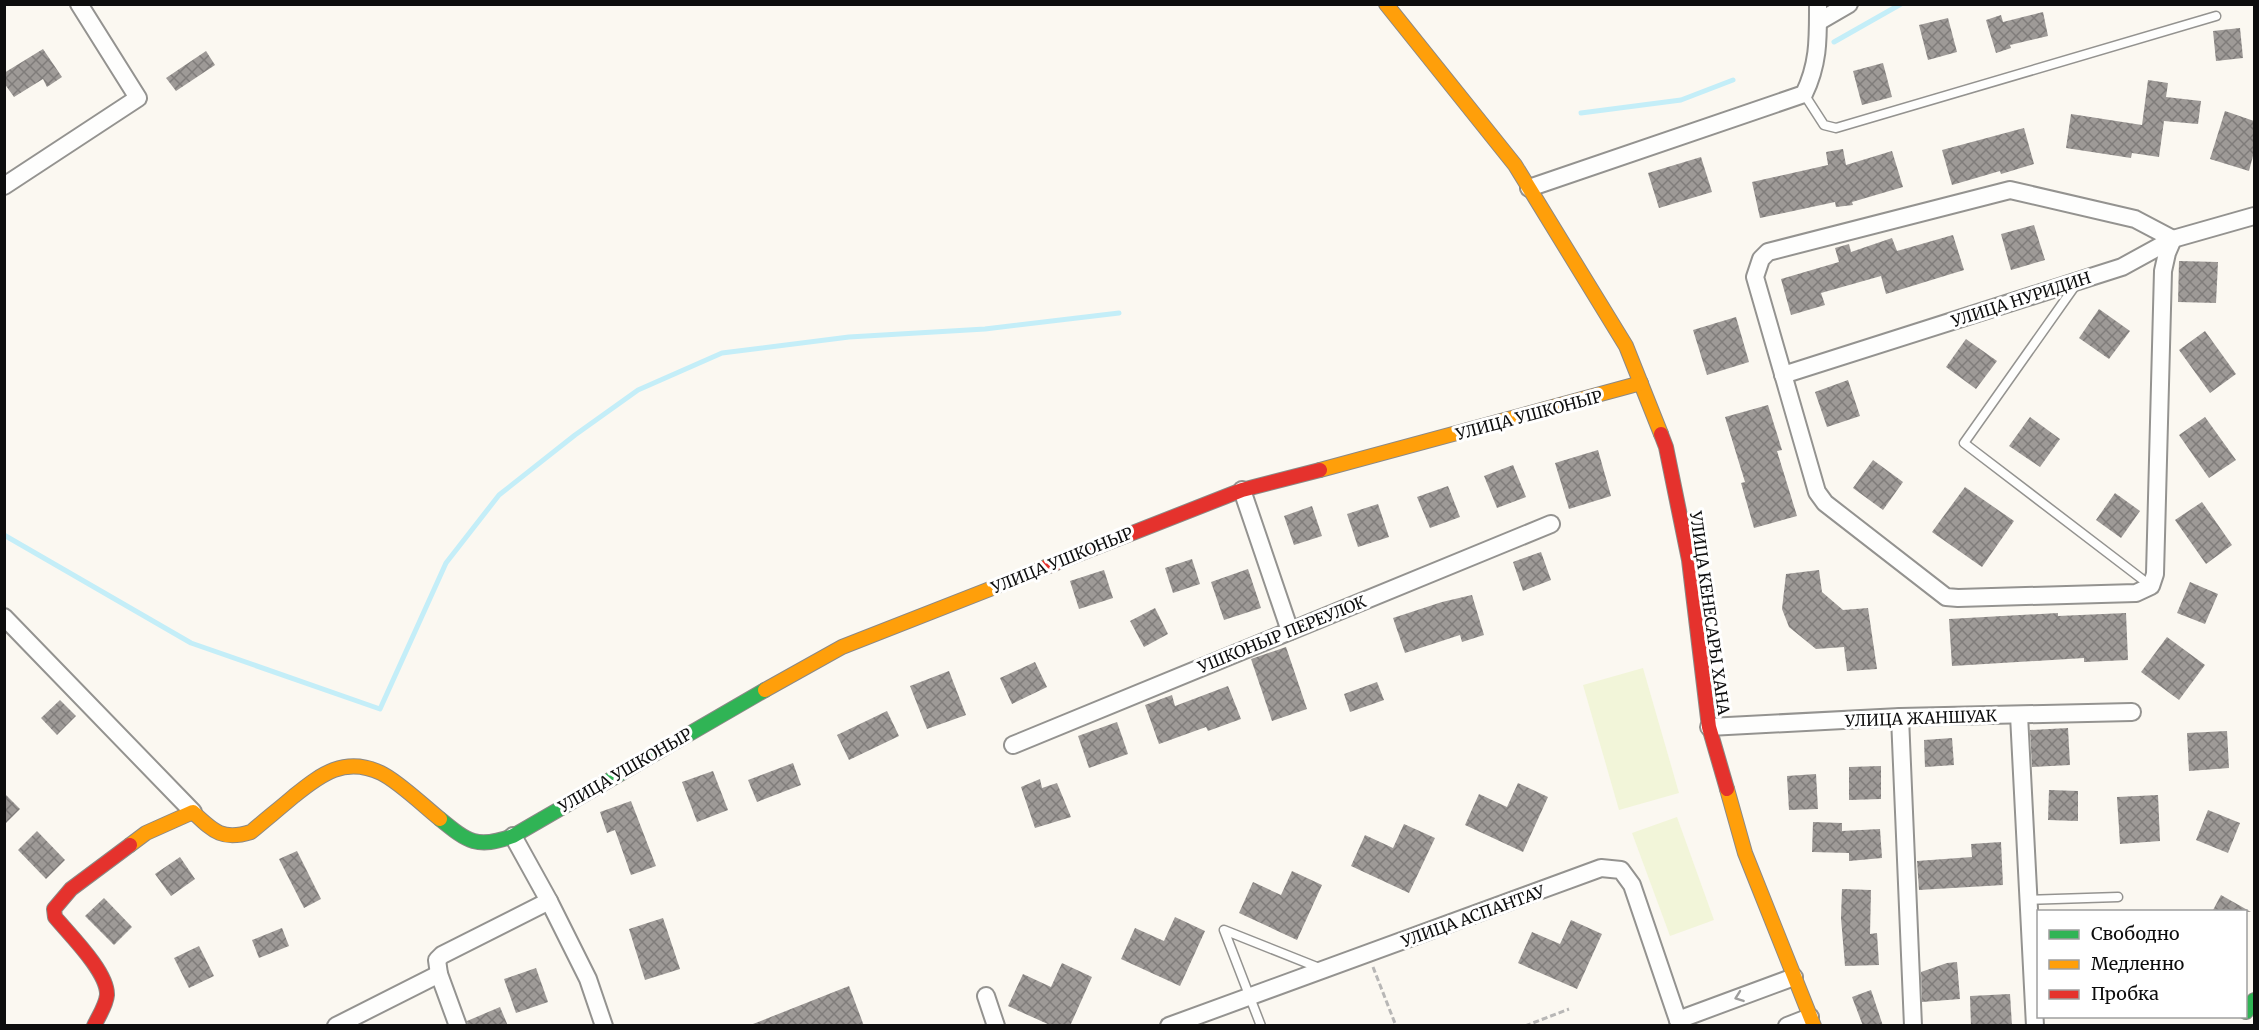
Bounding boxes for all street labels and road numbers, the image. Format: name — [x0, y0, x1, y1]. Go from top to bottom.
street label: УЛИЦА НУРИДИН — [1948, 267, 2093, 331]
street label: УЛИЦА УШКОНЫР — [1453, 386, 1604, 444]
street label: УЛИЦА КЕНЕСАРЫ ХАНА — [1686, 509, 1734, 717]
street label: УЛИЦА УШКОНЫР — [987, 522, 1136, 598]
street label: УШКОНЫР ПЕРЕУЛОК — [1194, 591, 1370, 677]
street label: УЛИЦА ЖАНШУАК — [1844, 705, 1998, 731]
street label: УЛИЦА УШКОНЫР — [554, 724, 695, 817]
street label: УЛИЦА АСПАНТАУ — [1398, 880, 1548, 952]

